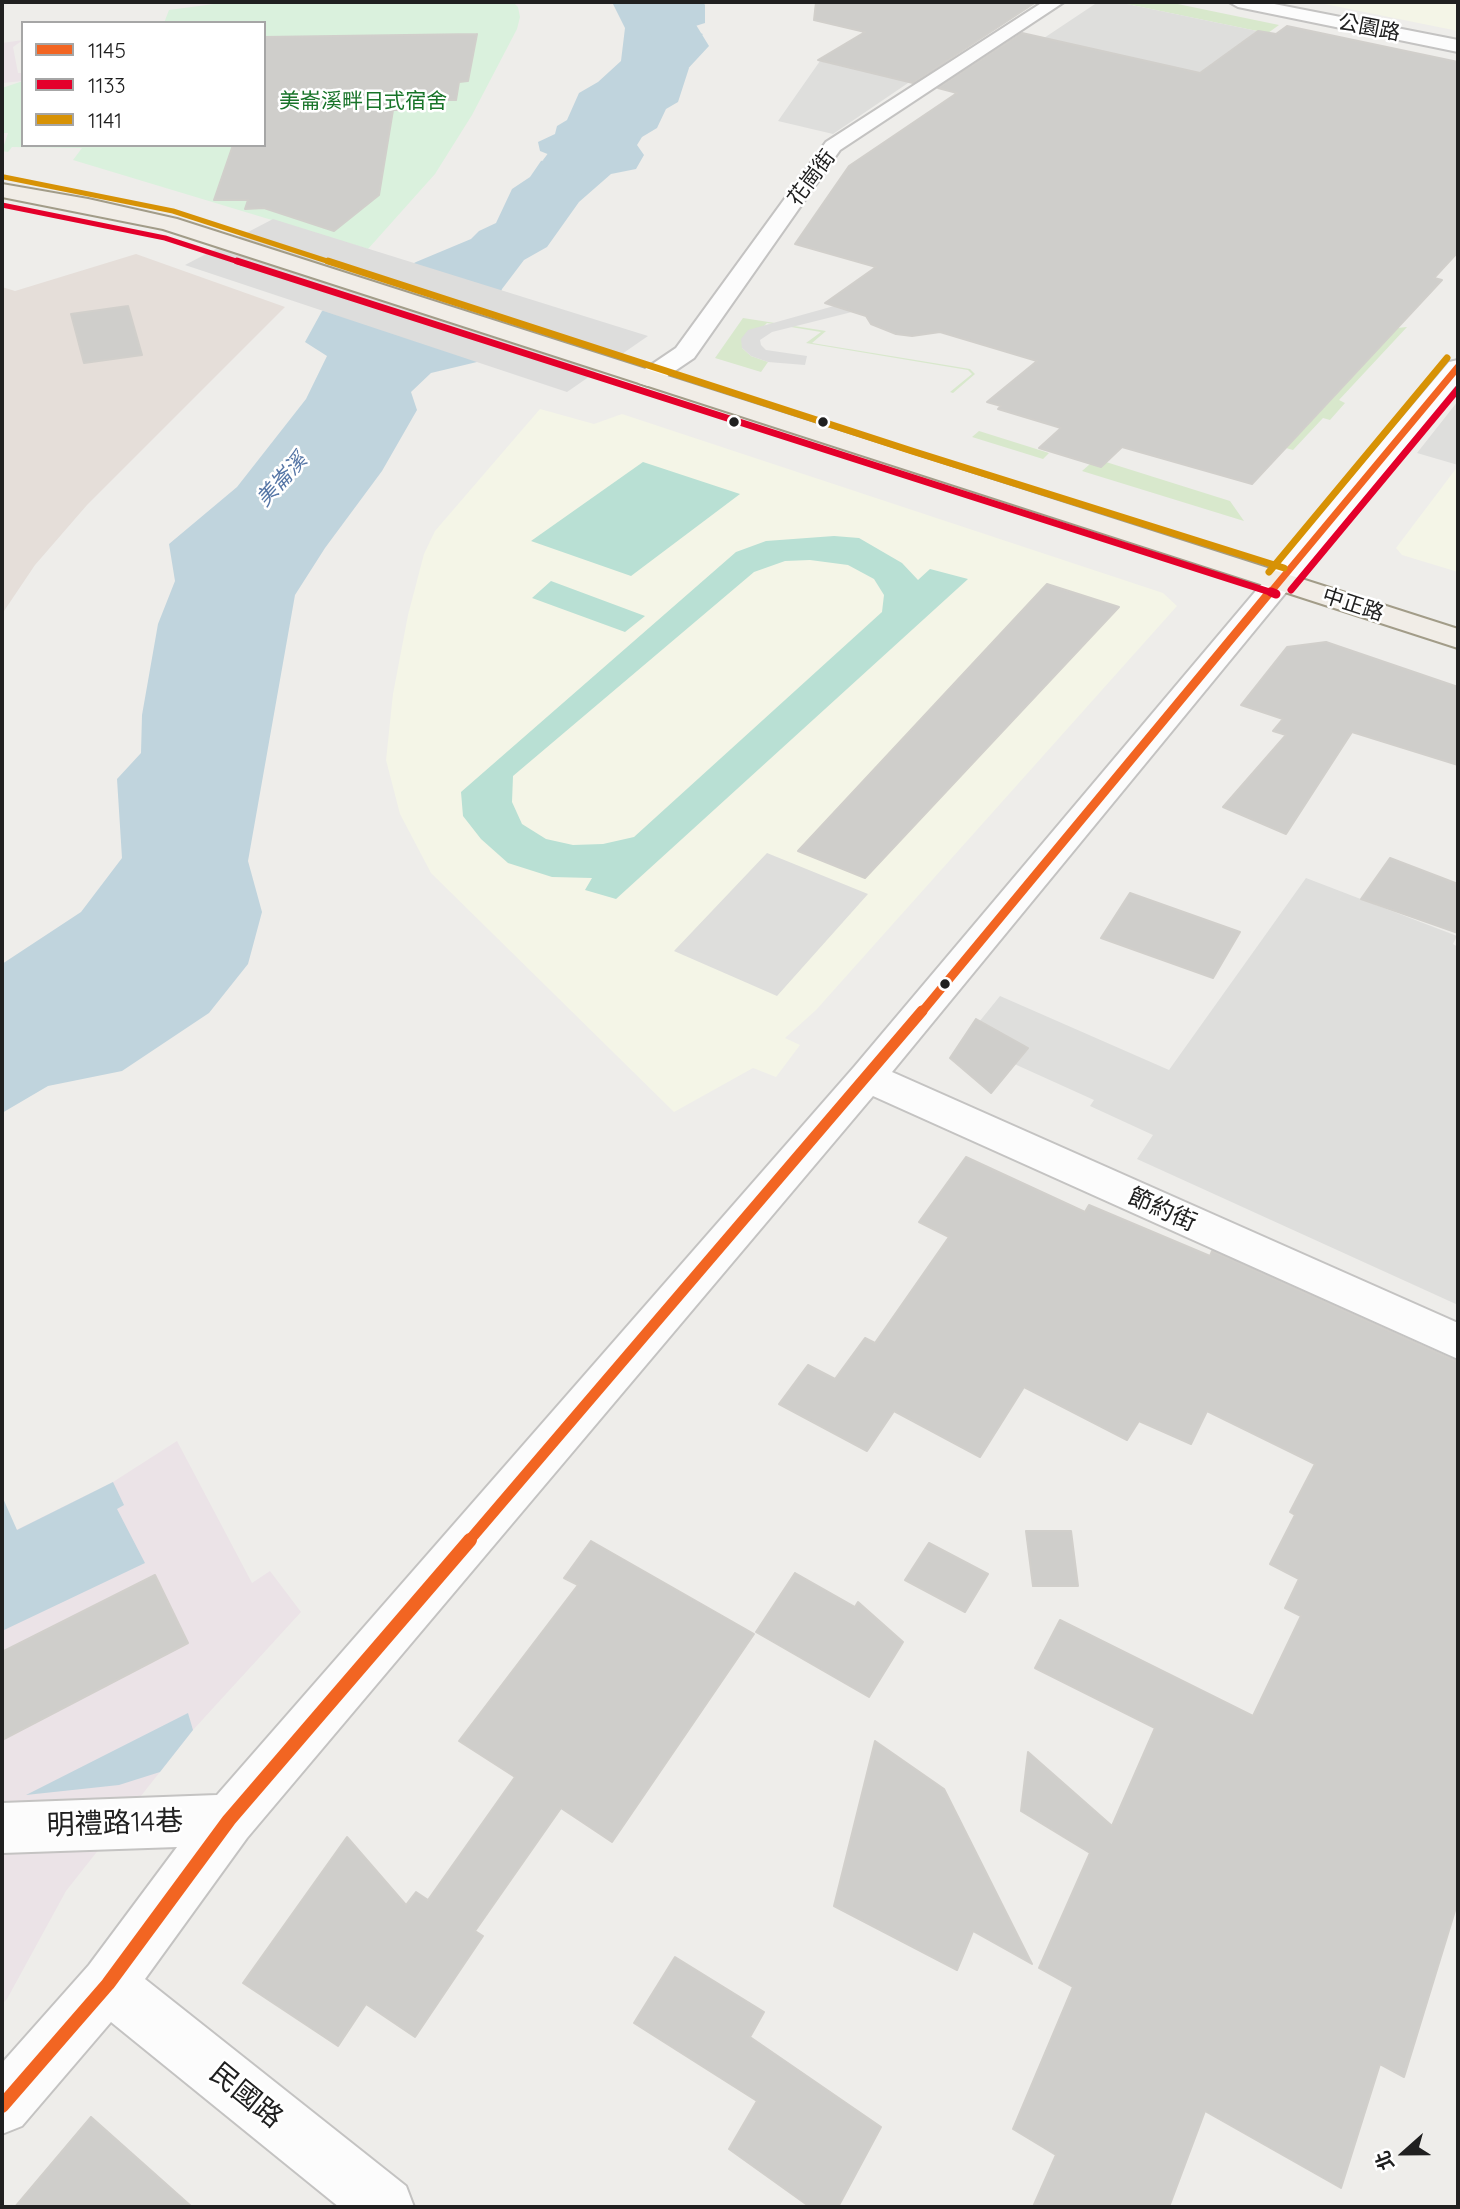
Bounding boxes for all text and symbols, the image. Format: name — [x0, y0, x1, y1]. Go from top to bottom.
street label: 公園路 — [1336, 10, 1402, 46]
legend — [21, 21, 266, 147]
text: 1145 — [88, 37, 126, 63]
text: 1133 — [88, 72, 126, 98]
park label: 美崙溪畔日式宿舍 — [279, 89, 447, 115]
text: 1141 — [88, 107, 122, 133]
street label: 花崗街 — [783, 145, 841, 211]
unlabelled marker — [727, 415, 741, 429]
unlabelled marker — [816, 415, 830, 429]
water label: 美崙溪 — [252, 448, 312, 512]
street label: 中正路 — [1319, 583, 1387, 627]
unlabelled marker — [938, 977, 952, 991]
street label: 節約街 — [1123, 1182, 1201, 1238]
street label: 明禮路14巷 — [46, 1805, 184, 1843]
street label: 民國路 — [203, 2057, 289, 2135]
north arrow — [1369, 2118, 1439, 2188]
text: 北 — [1370, 2147, 1399, 2174]

